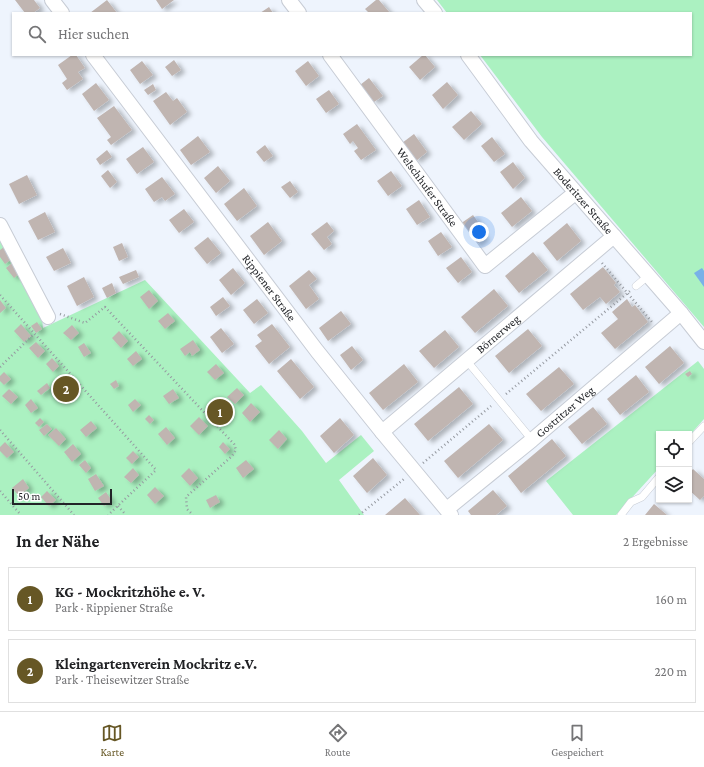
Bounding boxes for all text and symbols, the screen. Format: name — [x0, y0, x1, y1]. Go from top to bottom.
search box — [12, 12, 692, 56]
icon: search — [26, 23, 48, 45]
text: Hier suchen — [58, 26, 129, 42]
street label: Welschhufer Straße — [394, 145, 461, 229]
street label: Boderitzer Straße — [550, 165, 616, 237]
your location — [469, 222, 489, 242]
street label: Rippiener Straße — [239, 252, 299, 324]
street label: Börnerweg — [473, 311, 523, 356]
pin: 2 — [53, 374, 79, 404]
street label: Gostritzer Weg — [533, 383, 597, 440]
pin: 1 — [207, 397, 233, 427]
map controls — [656, 431, 692, 503]
button: locate — [656, 431, 692, 467]
button: layers — [656, 467, 692, 503]
scale bar — [12, 487, 112, 506]
text: 50 m — [18, 490, 40, 502]
text: In der Nähe — [16, 532, 99, 551]
text: 2 Ergebnisse — [623, 534, 688, 549]
text: KG - Mockritzhöhe e. V. — [55, 584, 205, 600]
text: 1 — [28, 592, 32, 607]
text: 160 m — [656, 592, 687, 607]
text: Park · Rippiener Straße — [55, 600, 173, 615]
text: Kleingartenverein Mockritz e.V. — [55, 656, 257, 672]
text: 2 — [27, 664, 33, 679]
text: 220 m — [654, 664, 687, 679]
text: Park · Theisewitzer Straße — [55, 672, 189, 687]
tab: Karte — [100, 722, 124, 758]
tab: Route — [325, 722, 350, 758]
tab: Gespeichert — [551, 722, 604, 758]

